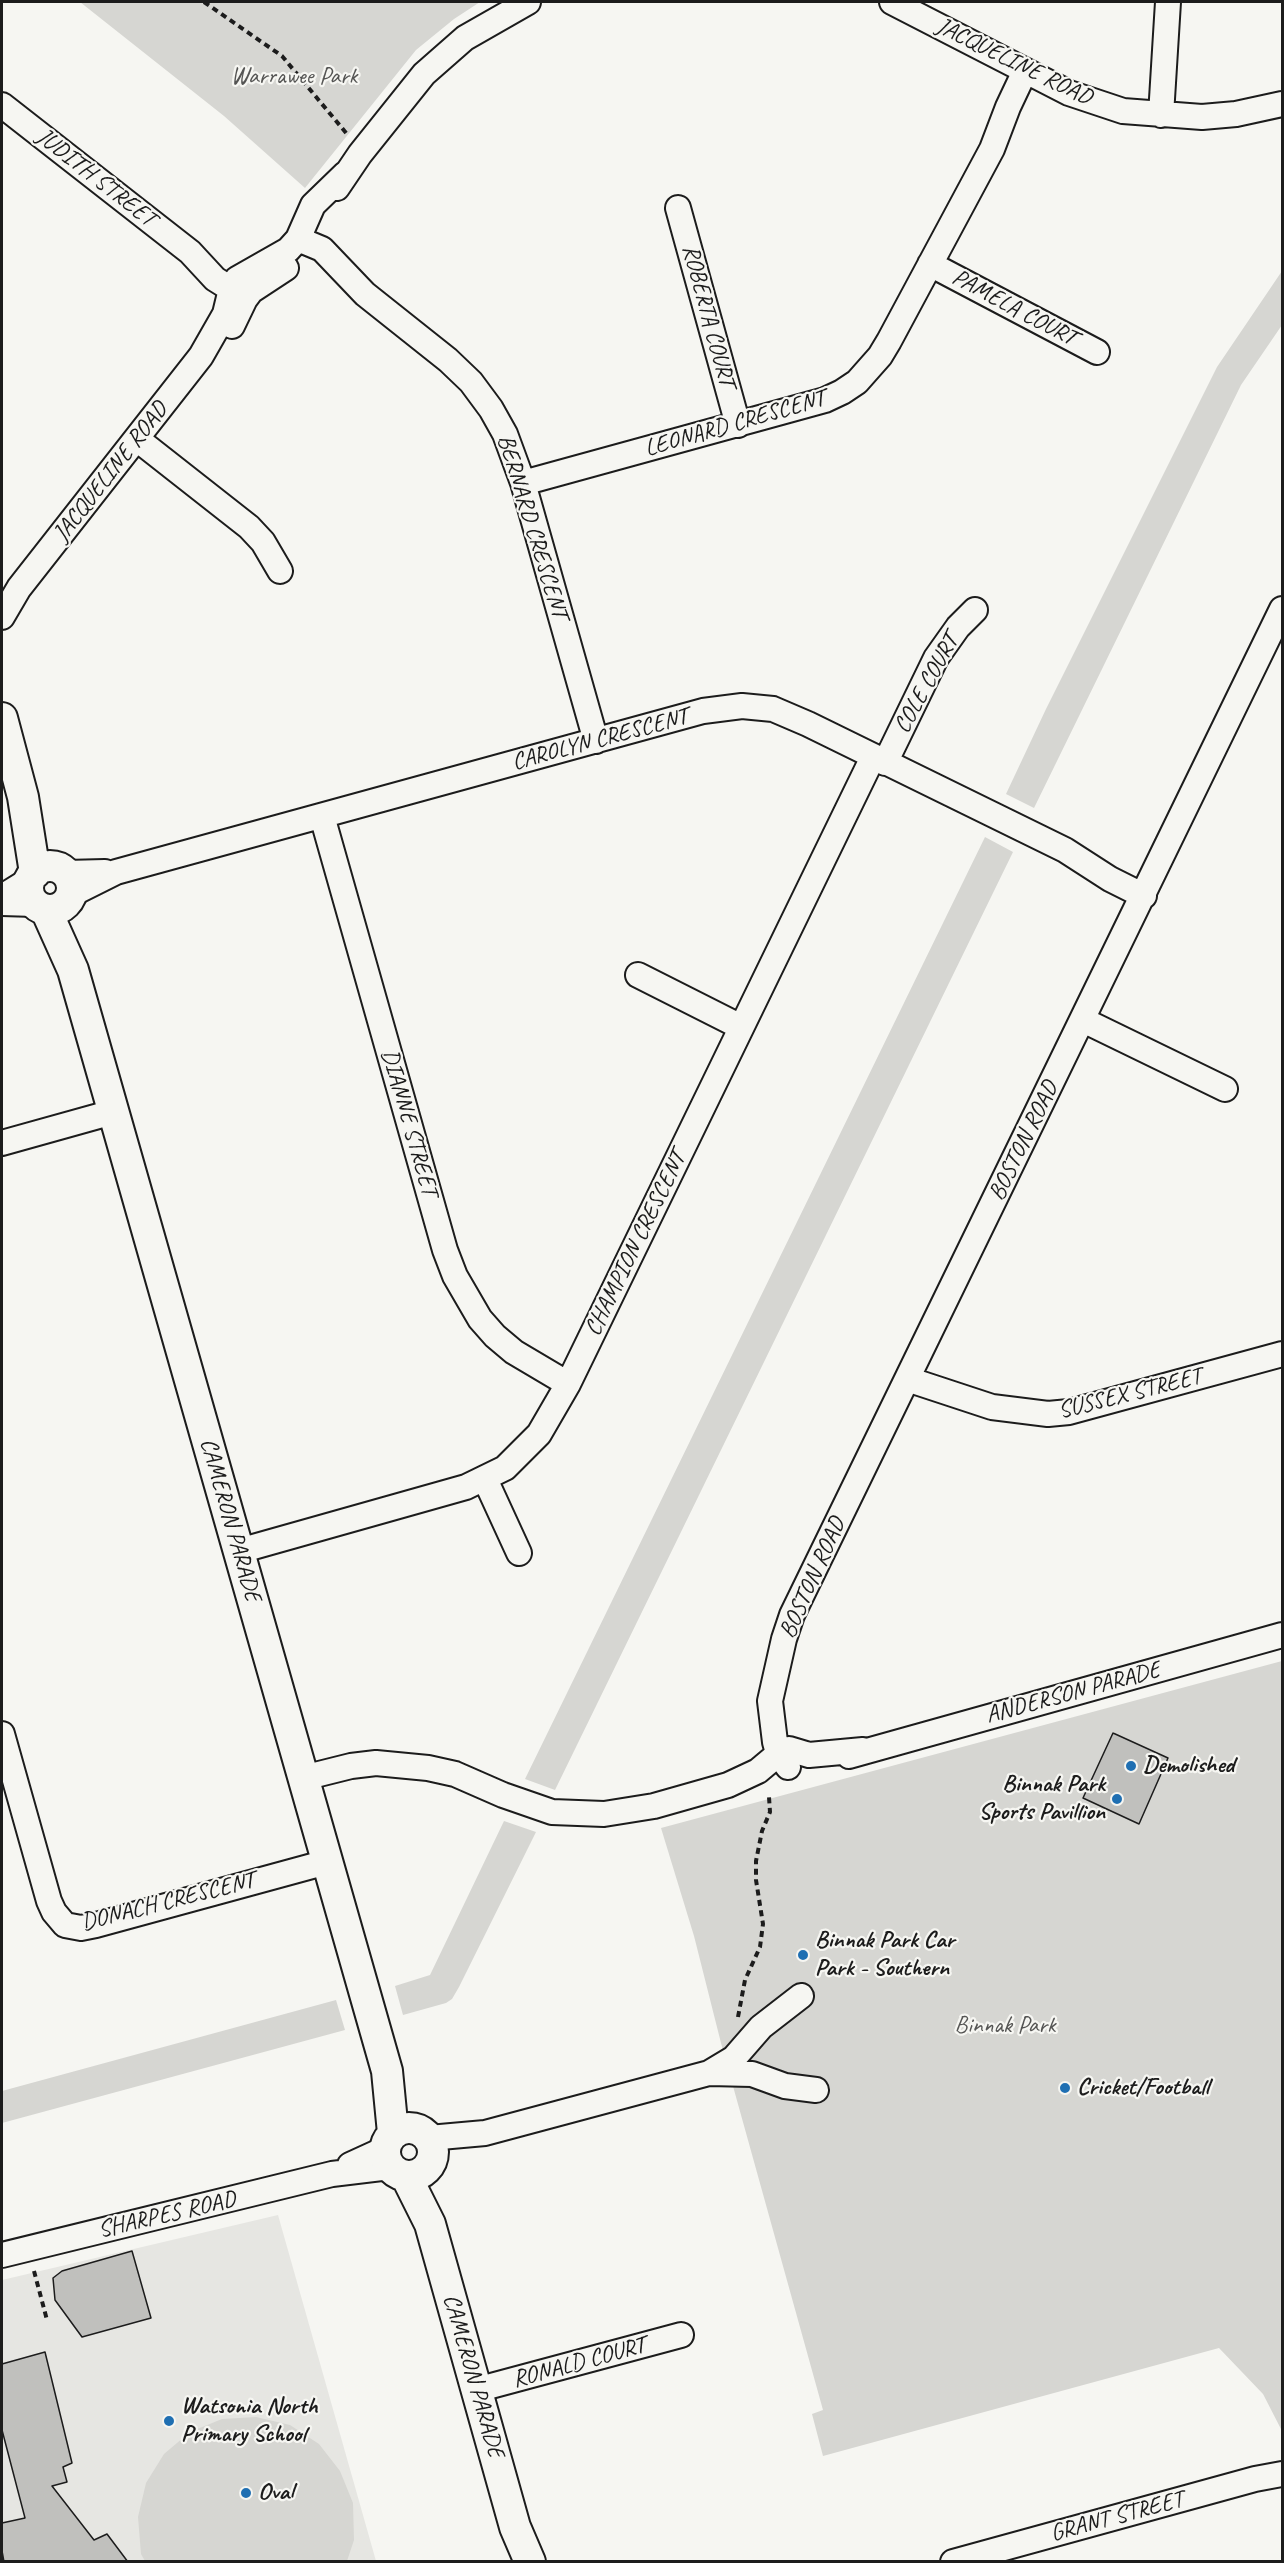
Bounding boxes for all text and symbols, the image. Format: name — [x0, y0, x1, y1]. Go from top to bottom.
street label: JACQUELINE ROAD — [931, 12, 1097, 112]
park label: Warrawee Park — [231, 63, 357, 91]
street label: JUDITH STREET — [31, 123, 161, 233]
street label: ROBERTA COURT — [675, 242, 741, 390]
street label: PAMELA COURT — [947, 263, 1081, 353]
street label: LEONARD CRESCENT — [642, 385, 828, 463]
street label: JACQUELINE ROAD — [47, 396, 175, 548]
street label: BERNARD CRESCENT — [490, 432, 574, 622]
street label: COLE COURT — [888, 630, 966, 738]
street label: CAROLYN CRESCENT — [509, 703, 691, 777]
street label: DIANNE STREET — [374, 1046, 444, 1200]
street label: BOSTON ROAD — [983, 1077, 1065, 1205]
street label: CHAMPION CRESCENT — [579, 1147, 693, 1341]
street label: SUSSEX STREET — [1055, 1362, 1205, 1426]
street label: CAMERON PARADE — [193, 1435, 267, 1605]
street label: BOSTON ROAD — [774, 1513, 852, 1643]
street label: ANDERSON PARADE — [983, 1656, 1163, 1730]
place label: Demolished — [1143, 1752, 1234, 1780]
marker: Demolished — [1124, 1759, 1138, 1773]
place label: Binnak Park Sports Pavillion — [978, 1771, 1105, 1827]
marker: Binnak Park Sports Pavillion — [1110, 1792, 1124, 1806]
street label: DONACH CRESCENT — [78, 1867, 258, 1937]
place label: Binnak Park Car Park - Southern — [815, 1927, 954, 1983]
marker: Binnak Park Car Park - Southern — [796, 1948, 810, 1962]
park label: Binnak Park — [954, 2012, 1056, 2040]
place label: Cricket/Football — [1077, 2074, 1209, 2102]
marker: Cricket/Football — [1058, 2081, 1072, 2095]
street label: SHARPES ROAD — [95, 2185, 239, 2245]
street label: CAMERON PARADE — [436, 2291, 510, 2461]
street label: RONALD COURT — [509, 2331, 649, 2395]
place label: Watsonia North Primary School — [181, 2393, 317, 2449]
marker: Watsonia North Primary School — [162, 2414, 176, 2428]
place label: Oval — [258, 2479, 294, 2507]
street label: GRANT STREET — [1047, 2485, 1187, 2549]
marker: Oval — [239, 2486, 253, 2500]

